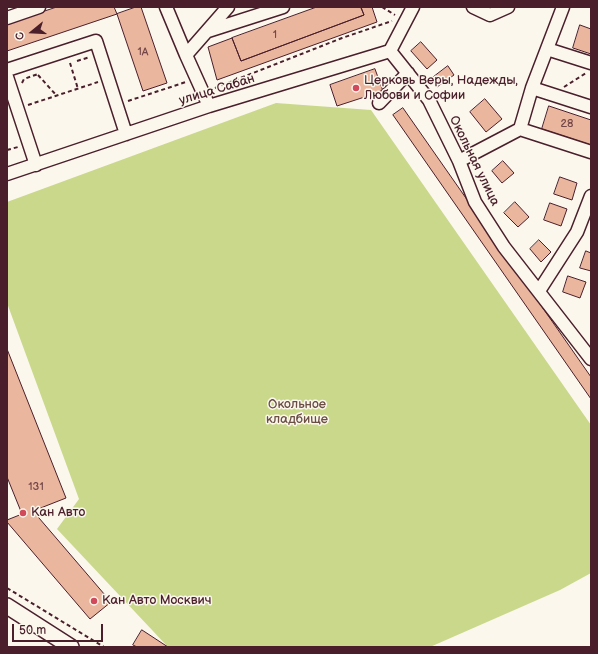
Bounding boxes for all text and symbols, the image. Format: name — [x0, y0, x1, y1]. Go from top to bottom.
north arrow — [12, 12, 52, 52]
house number: 1 — [273, 28, 277, 42]
text: С — [13, 30, 27, 42]
house number: 1А — [138, 45, 148, 59]
street label: улица Сабан — [177, 71, 257, 109]
place label: Церковь Веры, Надежды, Любови и Софии — [364, 73, 518, 104]
marker: Церковь Веры, Надежды, Любови и Софии — [351, 83, 361, 93]
street label: Окольная улица — [445, 113, 503, 209]
house number: 28 — [561, 117, 573, 131]
park label: Окольное кладбище — [266, 397, 328, 428]
house number: 131 — [28, 480, 44, 494]
place label: Кан Авто — [31, 505, 85, 521]
marker: Кан Авто — [18, 508, 28, 518]
place label: Кан Авто Москвич — [102, 593, 211, 609]
marker: Кан Авто Москвич — [89, 596, 99, 606]
scale bar — [14, 616, 105, 642]
text: 50 m — [19, 623, 46, 638]

